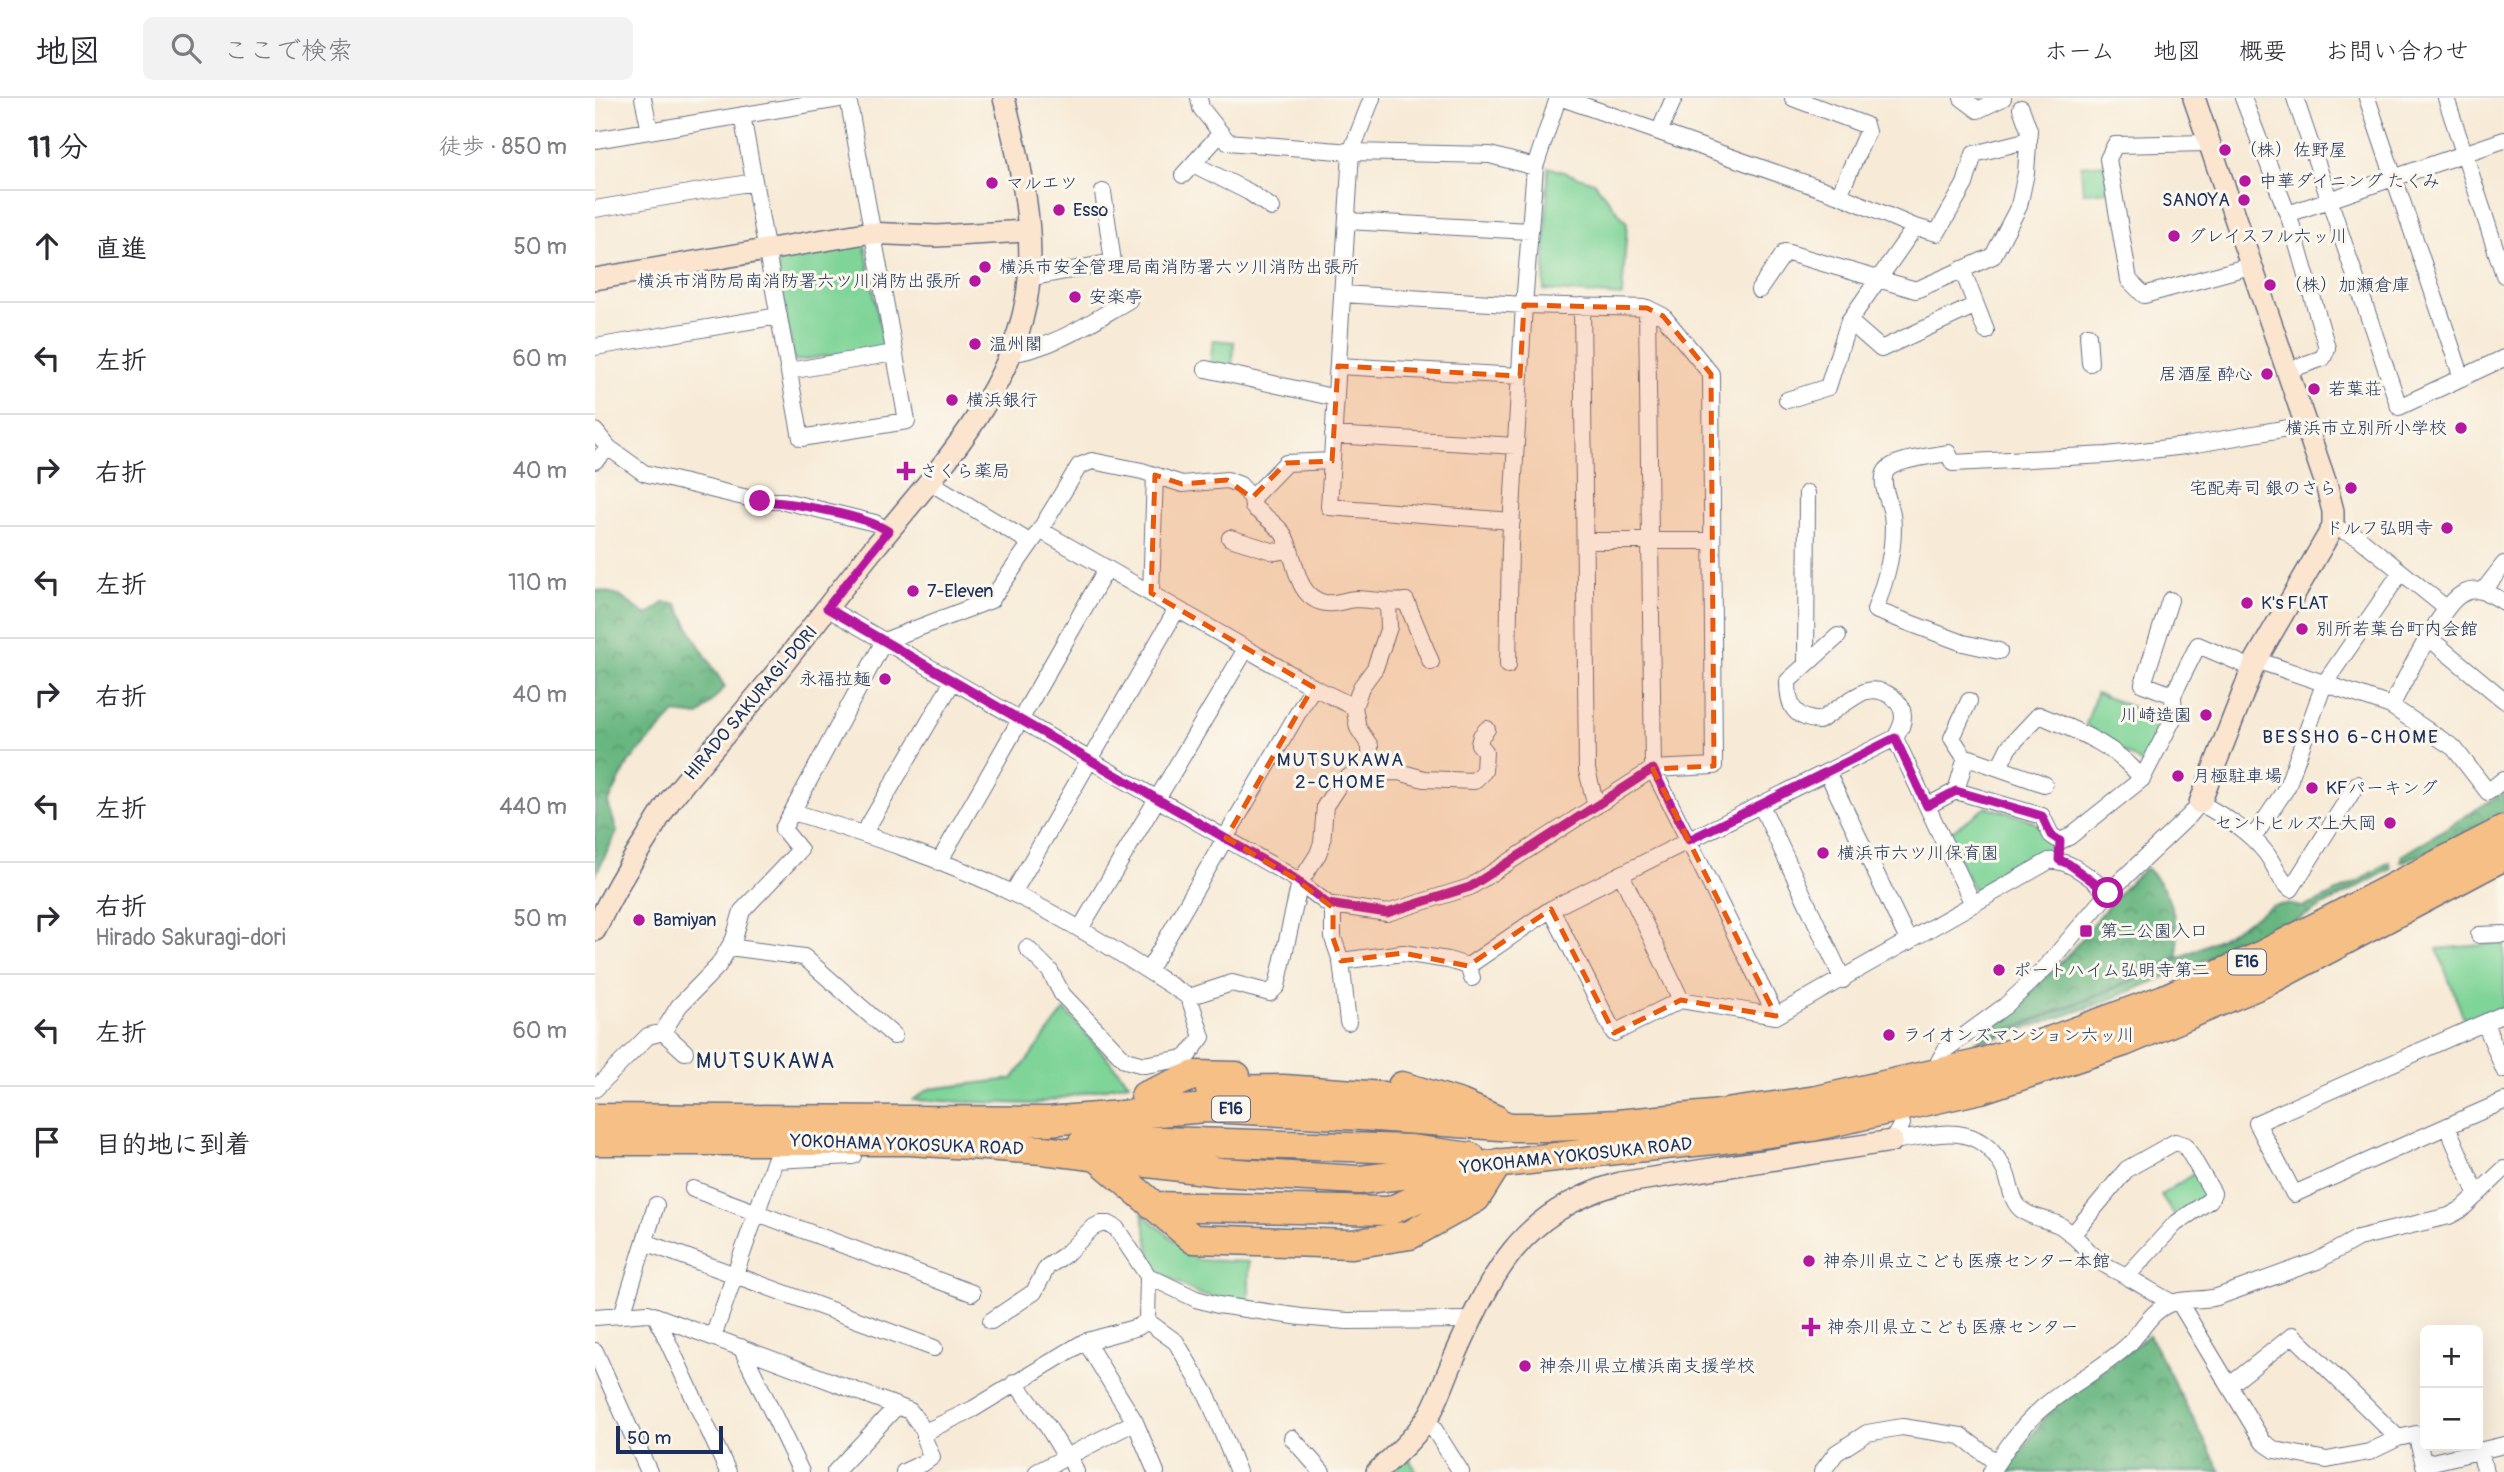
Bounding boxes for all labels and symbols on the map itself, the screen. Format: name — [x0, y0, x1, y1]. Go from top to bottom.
place label: （株）佐野屋 — [2239, 139, 2347, 162]
marker: （株）佐野屋 — [2217, 142, 2233, 158]
place label: 中華ダイニング たくみ — [2259, 170, 2440, 193]
place label: マルエツ — [1006, 172, 1078, 195]
marker: 中華ダイニング たくみ — [2237, 173, 2253, 189]
marker: マルエツ — [984, 175, 1000, 191]
place label: SANOYA — [2162, 189, 2230, 212]
marker: SANOYA — [2236, 192, 2252, 208]
place label: Esso — [1073, 199, 1108, 222]
marker: Esso — [1051, 202, 1067, 218]
place label: グレイスフル六ッ川 — [2188, 225, 2348, 248]
marker: グレイスフル六ッ川 — [2166, 228, 2182, 244]
place label: 横浜市安全管理局南消防署六ツ川消防出張所 — [999, 256, 1359, 279]
marker: 横浜市安全管理局南消防署六ツ川消防出張所 — [977, 259, 993, 275]
place label: 横浜市消防局南消防署六ツ川消防出張所 — [637, 270, 961, 293]
marker: 横浜市消防局南消防署六ツ川消防出張所 — [967, 273, 983, 289]
place label: （株）加瀬倉庫 — [2284, 274, 2410, 297]
marker: （株）加瀬倉庫 — [2262, 277, 2278, 293]
place label: 安楽亭 — [1089, 286, 1143, 309]
marker: 安楽亭 — [1067, 289, 1083, 305]
place label: 温州閣 — [989, 333, 1043, 356]
marker: 温州閣 — [967, 336, 983, 352]
place label: 居酒屋 酔心 — [2159, 363, 2253, 386]
marker: 居酒屋 酔心 — [2259, 366, 2275, 382]
place label: 若葉荘 — [2328, 378, 2382, 401]
marker: 若葉荘 — [2306, 381, 2322, 397]
place label: 横浜銀行 — [966, 389, 1038, 412]
marker: 横浜銀行 — [944, 392, 960, 408]
place label: 横浜市立別所小学校 — [2285, 417, 2447, 440]
marker: 横浜市立別所小学校 — [2453, 420, 2469, 436]
place label: さくら薬局 — [920, 460, 1010, 483]
marker: さくら薬局 — [898, 463, 914, 479]
place label: 宅配寿司 銀のさら — [2189, 477, 2337, 500]
marker: 宅配寿司 銀のさら — [2343, 480, 2359, 496]
route end — [744, 485, 775, 516]
place label: ドルフ弘明寺 — [2325, 517, 2433, 540]
marker: ドルフ弘明寺 — [2439, 520, 2455, 536]
place label: 7-Eleven — [927, 580, 994, 603]
marker: 7-Eleven — [905, 583, 921, 599]
place label: K's FLAT — [2261, 592, 2329, 615]
marker: K's FLAT — [2239, 595, 2255, 611]
place label: 別所若葉台町内会館 — [2316, 618, 2478, 641]
street label: HIRADO SAKURAGI-DORI — [679, 621, 823, 785]
marker: 別所若葉台町内会館 — [2294, 621, 2310, 637]
place label: 永福拉麺 — [799, 668, 871, 691]
marker: 永福拉麺 — [877, 671, 893, 687]
place label: 川崎造園 — [2120, 704, 2192, 727]
marker: 川崎造園 — [2198, 707, 2214, 723]
district label: BESSHO 6-CHOME — [2262, 725, 2440, 749]
district label: MUTSUKAWA 2-CHOME — [1277, 748, 1405, 794]
place label: 月極駐車場 — [2192, 765, 2282, 788]
marker: 月極駐車場 — [2170, 768, 2186, 784]
place label: KFパーキング — [2326, 777, 2438, 800]
marker: KFパーキング — [2304, 780, 2320, 796]
place label: セントヒルズ上大岡 — [2214, 812, 2376, 835]
marker: セントヒルズ上大岡 — [2382, 815, 2398, 831]
place label: 横浜市六ツ川保育園 — [1837, 842, 1999, 865]
marker: 横浜市六ツ川保育園 — [1815, 845, 1831, 861]
route start — [2092, 877, 2123, 908]
place label: Bamiyan — [653, 909, 716, 932]
marker: Bamiyan — [631, 912, 647, 928]
place label: 第二公園入口 — [2100, 920, 2208, 943]
marker: 第二公園入口 — [2078, 923, 2094, 939]
road number: E16 — [2228, 950, 2266, 974]
place label: ポートハイム弘明寺第二 — [2013, 959, 2210, 982]
marker: ポートハイム弘明寺第二 — [1991, 962, 2007, 978]
place label: ライオンズマンション六ッ川 — [1903, 1024, 2135, 1047]
marker: ライオンズマンション六ッ川 — [1881, 1027, 1897, 1043]
district label: MUTSUKAWA — [696, 1048, 836, 1075]
road number: E16 — [1212, 1096, 1250, 1121]
street label: YOKOHAMA YOKOSUKA ROAD — [789, 1129, 1024, 1161]
street label: YOKOHAMA YOKOSUKA ROAD — [1458, 1132, 1693, 1180]
place label: 神奈川県立こども医療センター本館 — [1823, 1250, 2110, 1273]
marker: 神奈川県立こども医療センター本館 — [1801, 1253, 1817, 1269]
place label: 神奈川県立こども医療センター — [1827, 1316, 2078, 1339]
marker: 神奈川県立こども医療センター — [1801, 1317, 1821, 1337]
place label: 神奈川県立横浜南支援学校 — [1539, 1355, 1755, 1378]
marker: 神奈川県立横浜南支援学校 — [1517, 1358, 1533, 1374]
scale bar — [616, 1423, 723, 1455]

